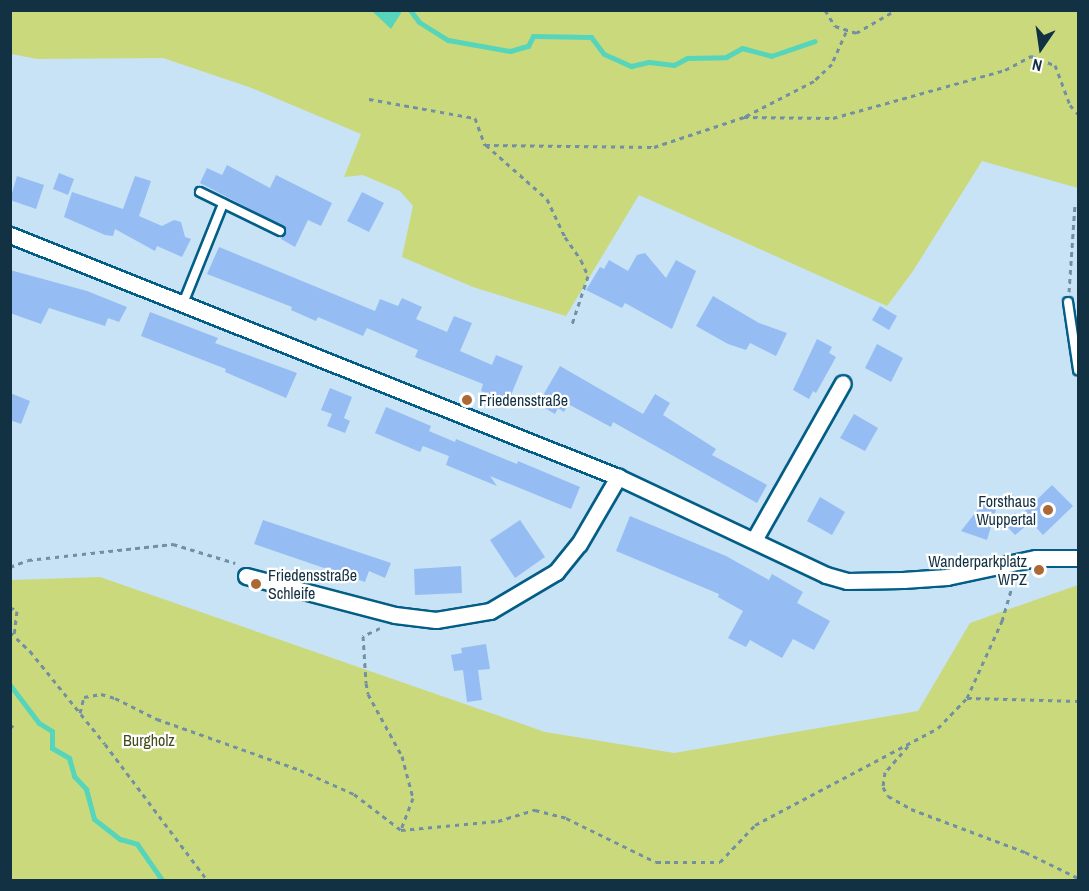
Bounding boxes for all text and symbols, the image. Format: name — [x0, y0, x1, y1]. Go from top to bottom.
north arrow — [1011, 18, 1071, 78]
text: N — [1030, 54, 1044, 77]
place label: Friedensstraße — [479, 390, 568, 410]
marker: Friedensstraße — [460, 393, 474, 407]
place label: Forsthaus Wuppertal — [976, 491, 1036, 529]
marker: Forsthaus Wuppertal — [1041, 503, 1055, 517]
place label: Wanderparkplatz WPZ — [928, 551, 1027, 589]
marker: Wanderparkplatz WPZ — [1032, 563, 1046, 577]
place label: Friedensstraße Schleife — [268, 565, 357, 603]
marker: Friedensstraße Schleife — [249, 577, 263, 591]
park label: Burgholz — [123, 730, 175, 750]

